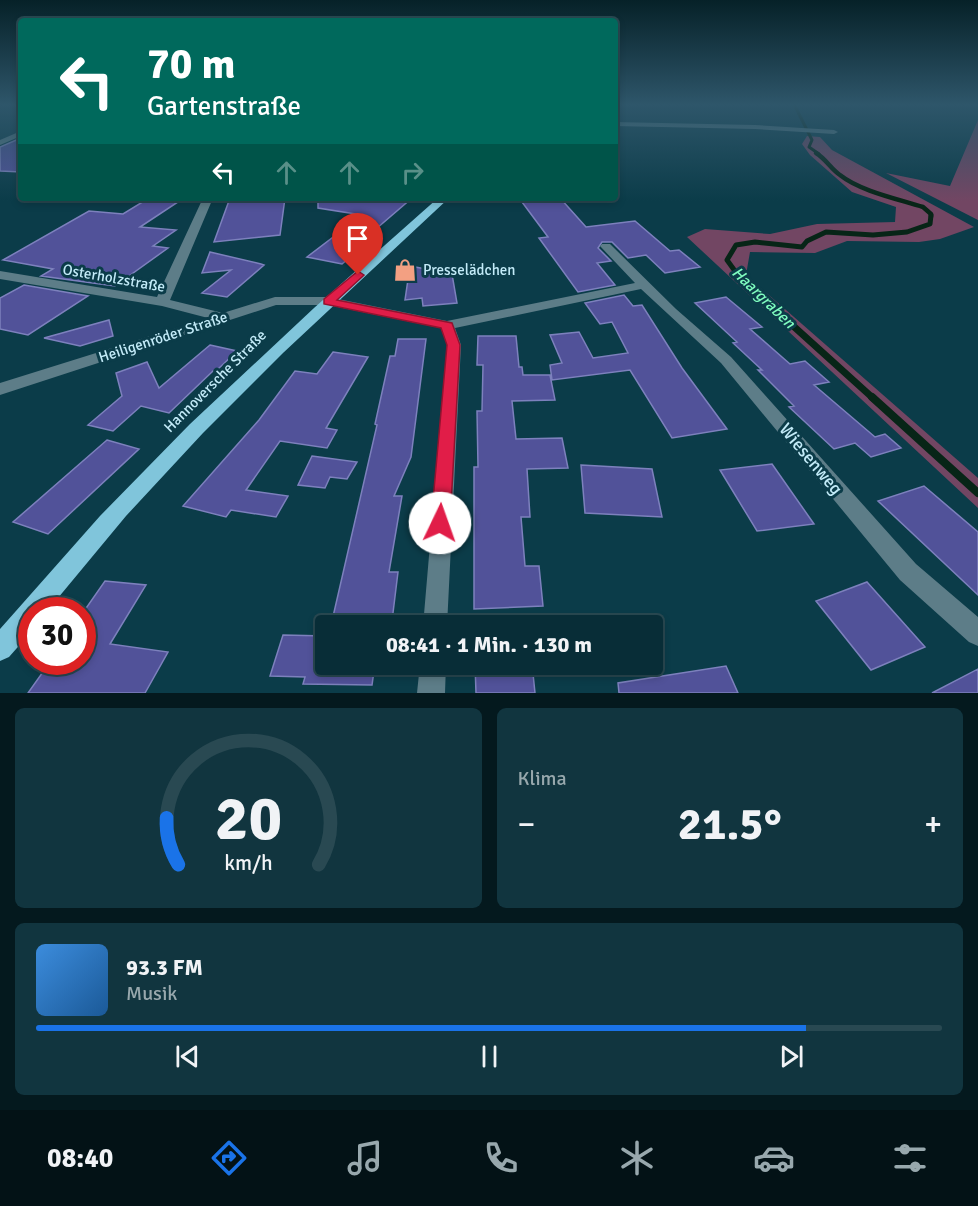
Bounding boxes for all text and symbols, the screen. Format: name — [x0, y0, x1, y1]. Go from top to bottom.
text: 70 m — [147, 39, 236, 90]
icon: left — [48, 42, 126, 120]
text: Gartenstraße — [147, 90, 301, 123]
icon: left — [207, 156, 240, 189]
icon: ahead — [270, 156, 303, 189]
icon: ahead — [333, 156, 366, 189]
icon: right — [396, 156, 429, 189]
pin — [332, 213, 383, 275]
icon: arrive — [341, 222, 374, 255]
shop icon: Presselädchen — [392, 257, 418, 283]
street label: Osterholzstraße — [61, 260, 167, 296]
place label: Presselädchen — [423, 261, 516, 279]
water label: Haargraben — [727, 263, 800, 334]
street label: Heiligenröder Straße — [96, 308, 230, 366]
street label: Hannoversche Straße — [160, 326, 270, 436]
street label: Wiesenweg — [775, 419, 847, 499]
position arrow — [408, 491, 472, 555]
speed limit sign: 30 — [18, 597, 96, 675]
text: 08:41 · 1 Min. · 130 m — [386, 631, 592, 658]
text: Klima — [518, 766, 567, 791]
text: 20 — [215, 780, 282, 857]
text: 21.5° — [678, 797, 782, 852]
text: − — [518, 804, 535, 845]
text: + — [924, 804, 942, 845]
text: km/h — [224, 850, 273, 876]
text: 93.3 FM — [126, 954, 203, 981]
text: Musik — [126, 981, 177, 1006]
icon: previous — [171, 1040, 204, 1073]
icon: pause — [473, 1040, 506, 1073]
icon: next — [775, 1040, 808, 1073]
icon: directions — [208, 1137, 250, 1179]
icon: music — [344, 1137, 386, 1179]
icon: phone — [480, 1137, 522, 1179]
icon: climate — [616, 1137, 658, 1179]
icon: car — [753, 1137, 795, 1179]
icon: filters — [889, 1137, 931, 1179]
text: 08:40 — [47, 1142, 113, 1175]

